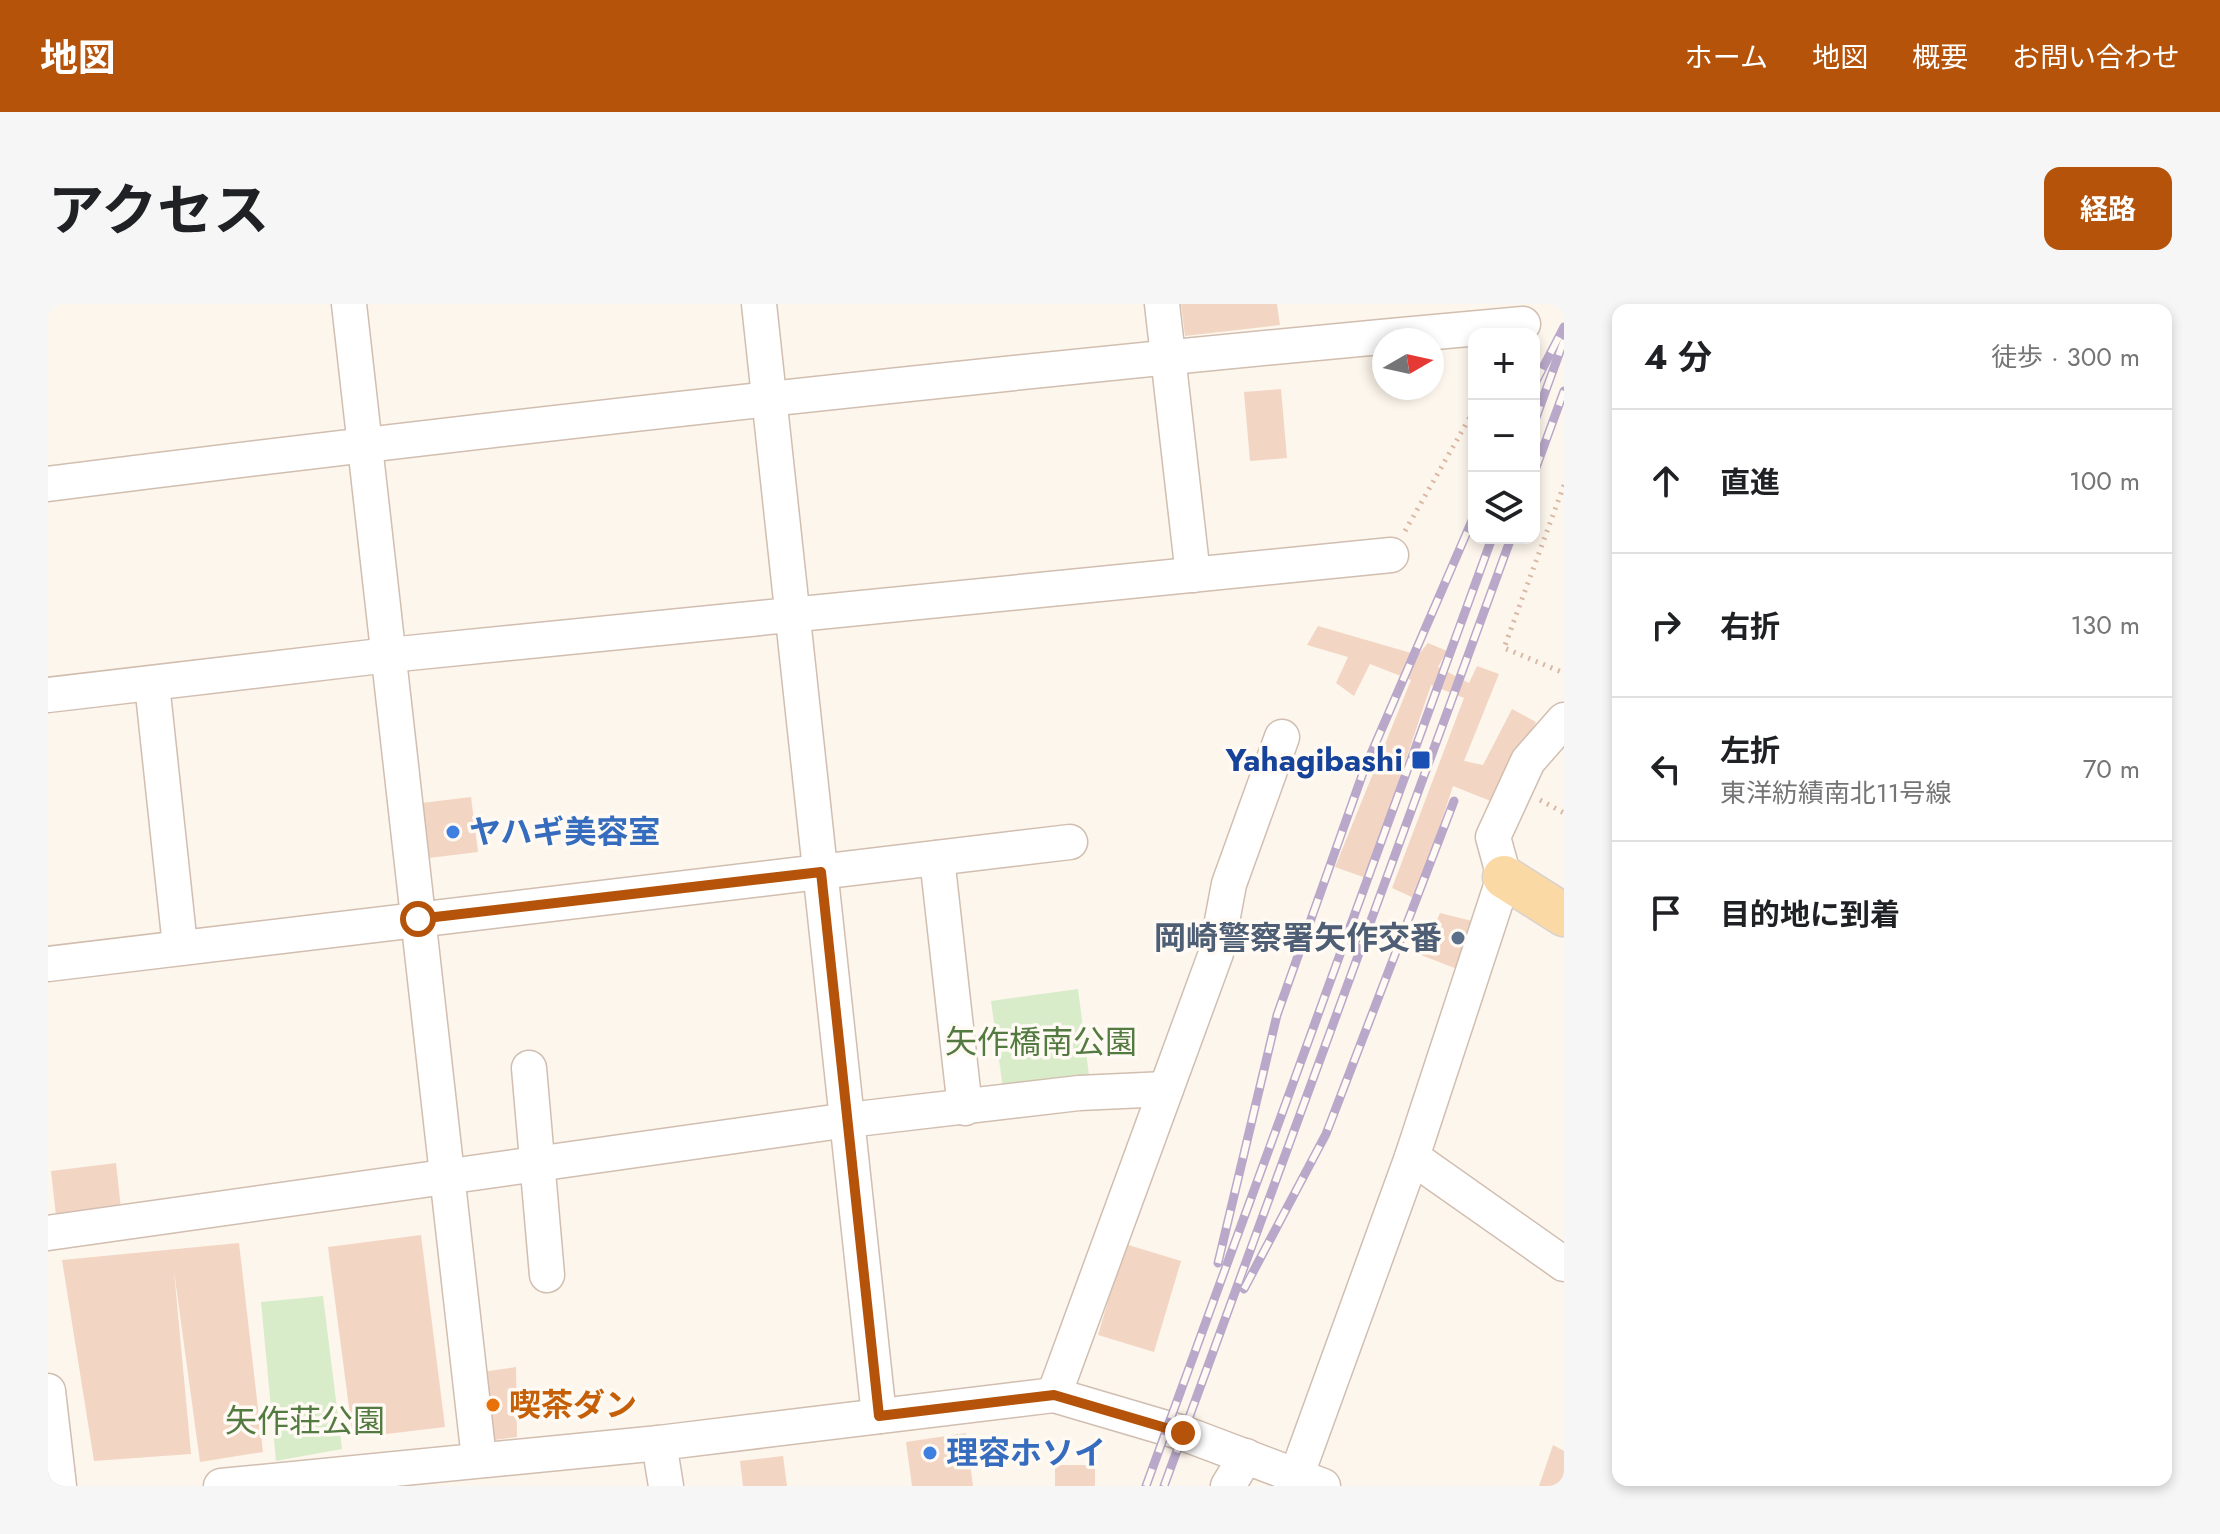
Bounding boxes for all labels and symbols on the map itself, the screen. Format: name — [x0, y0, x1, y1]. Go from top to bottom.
north arrow — [1372, 328, 1444, 400]
place label: Yahagibashi — [1224, 737, 1403, 783]
marker: Yahagibashi — [1410, 749, 1432, 771]
place label: ヤハギ美容室 — [469, 809, 660, 855]
marker: ヤハギ美容室 — [444, 823, 462, 841]
route start — [400, 901, 436, 937]
place label: 岡崎警察署矢作交番 — [1154, 915, 1442, 961]
marker: 岡崎警察署矢作交番 — [1449, 929, 1467, 947]
park label: 矢作橋南公園 — [945, 1019, 1137, 1065]
place label: 喫茶ダン — [509, 1382, 637, 1428]
marker: 喫茶ダン — [484, 1396, 502, 1414]
park label: 矢作荘公園 — [225, 1398, 385, 1444]
route end — [1165, 1415, 1201, 1451]
place label: 理容ホソイ — [946, 1430, 1106, 1476]
marker: 理容ホソイ — [921, 1444, 939, 1462]

